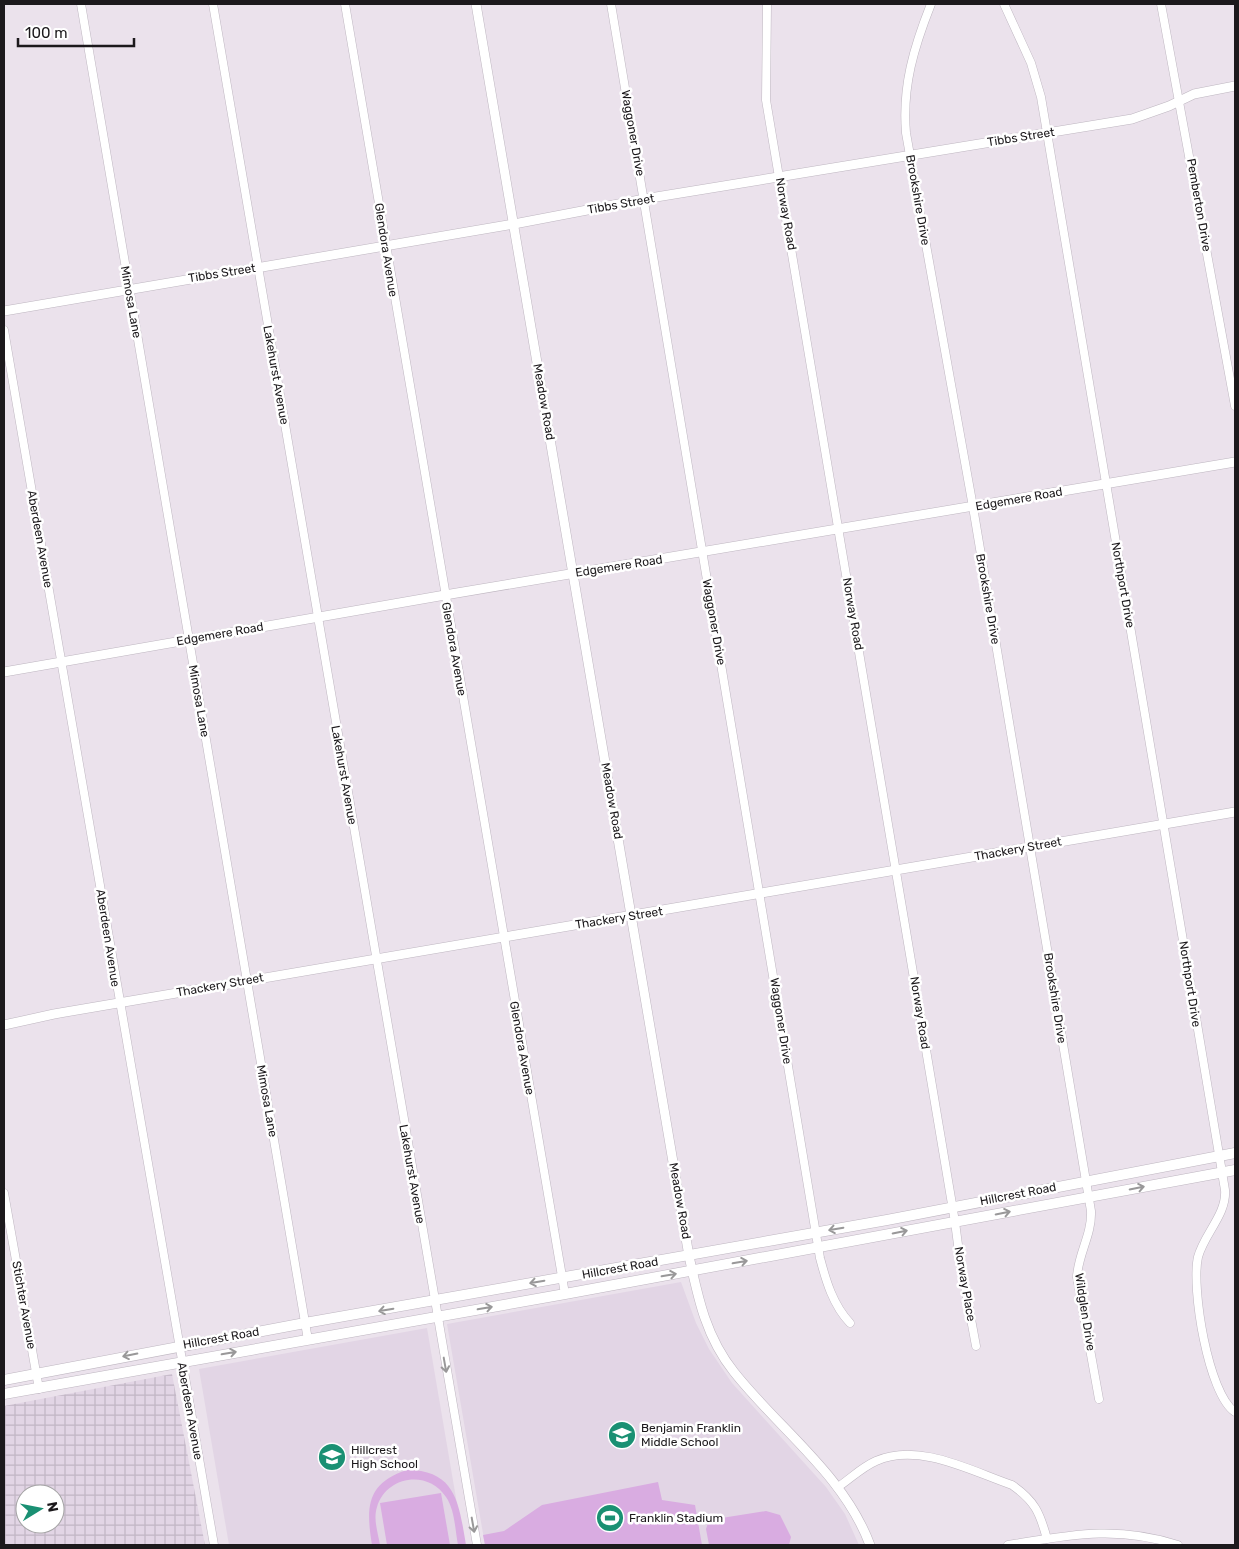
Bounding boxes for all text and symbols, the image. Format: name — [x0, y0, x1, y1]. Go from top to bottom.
scale bar — [18, 15, 134, 47]
text: 100 m — [25, 24, 67, 42]
street label: Waggoner Drive — [619, 89, 648, 177]
street label: Tibbs Street — [986, 125, 1056, 149]
street label: Brookshire Drive — [903, 154, 933, 247]
street label: Pemberton Drive — [1184, 157, 1214, 253]
street label: Norway Road — [773, 177, 799, 251]
street label: Tibbs Street — [586, 191, 656, 217]
street label: Glendora Avenue — [372, 202, 400, 298]
street label: Tibbs Street — [187, 261, 257, 285]
street label: Mimosa Lane — [118, 265, 144, 339]
street label: Lakehurst Avenue — [260, 324, 292, 426]
street label: Meadow Road — [530, 363, 558, 441]
street label: Edgemere Road — [974, 484, 1064, 514]
street label: Aberdeen Avenue — [25, 489, 56, 589]
street label: Northport Drive — [1109, 541, 1137, 629]
street label: Edgemere Road — [574, 552, 664, 580]
street label: Brookshire Drive — [973, 553, 1003, 646]
street label: Norway Road — [840, 577, 866, 651]
street label: Waggoner Drive — [700, 578, 729, 666]
street label: Glendora Avenue — [439, 601, 469, 697]
street label: Edgemere Road — [175, 619, 265, 649]
street label: Mimosa Lane — [186, 664, 212, 738]
street label: Lakehurst Avenue — [328, 724, 360, 826]
street label: Meadow Road — [598, 762, 626, 840]
street label: Thackery Street — [973, 834, 1063, 864]
street label: Aberdeen Avenue — [93, 888, 123, 988]
street label: Thackery Street — [574, 904, 664, 932]
street label: Northport Drive — [1176, 940, 1204, 1028]
street label: Brookshire Drive — [1041, 952, 1069, 1045]
street label: Thackery Street — [175, 970, 265, 1000]
street label: Norway Road — [907, 976, 933, 1050]
street label: Waggoner Drive — [767, 977, 795, 1065]
street label: Glendora Avenue — [507, 1000, 537, 1096]
street label: Mimosa Lane — [254, 1064, 280, 1138]
street label: Lakehurst Avenue — [396, 1123, 428, 1225]
street label: Meadow Road — [666, 1162, 694, 1240]
street label: Hillcrest Road — [979, 1180, 1057, 1208]
one-way arrow — [1128, 1183, 1144, 1192]
one-way arrow — [995, 1208, 1011, 1218]
one-way arrow — [828, 1224, 844, 1234]
one-way arrow — [891, 1227, 907, 1237]
street label: Norway Place — [952, 1246, 979, 1323]
street label: Hillcrest Road — [581, 1254, 659, 1282]
one-way arrow — [732, 1257, 748, 1266]
street label: Stichter Avenue — [9, 1260, 39, 1350]
one-way arrow — [660, 1270, 676, 1279]
street label: Wildglen Drive — [1072, 1272, 1098, 1352]
one-way arrow — [530, 1278, 546, 1288]
one-way arrow — [476, 1303, 492, 1313]
one-way arrow — [378, 1305, 394, 1315]
street label: Hillcrest Road — [182, 1324, 260, 1352]
one-way arrow — [221, 1348, 237, 1358]
one-way arrow — [123, 1351, 139, 1361]
one-way arrow — [440, 1356, 450, 1372]
street label: Aberdeen Avenue — [175, 1361, 206, 1461]
school or university icon: Benjamin Franklin Middle School — [607, 1420, 637, 1450]
place label: Benjamin Franklin Middle School — [641, 1421, 741, 1449]
school or university icon: Hillcrest High School — [317, 1442, 347, 1472]
place label: Hillcrest High School — [351, 1443, 418, 1471]
north arrow — [15, 1484, 65, 1534]
text: N — [43, 1500, 62, 1513]
sports icon: Franklin Stadium — [595, 1503, 625, 1533]
place label: Franklin Stadium — [629, 1511, 723, 1525]
one-way arrow — [469, 1516, 479, 1532]

